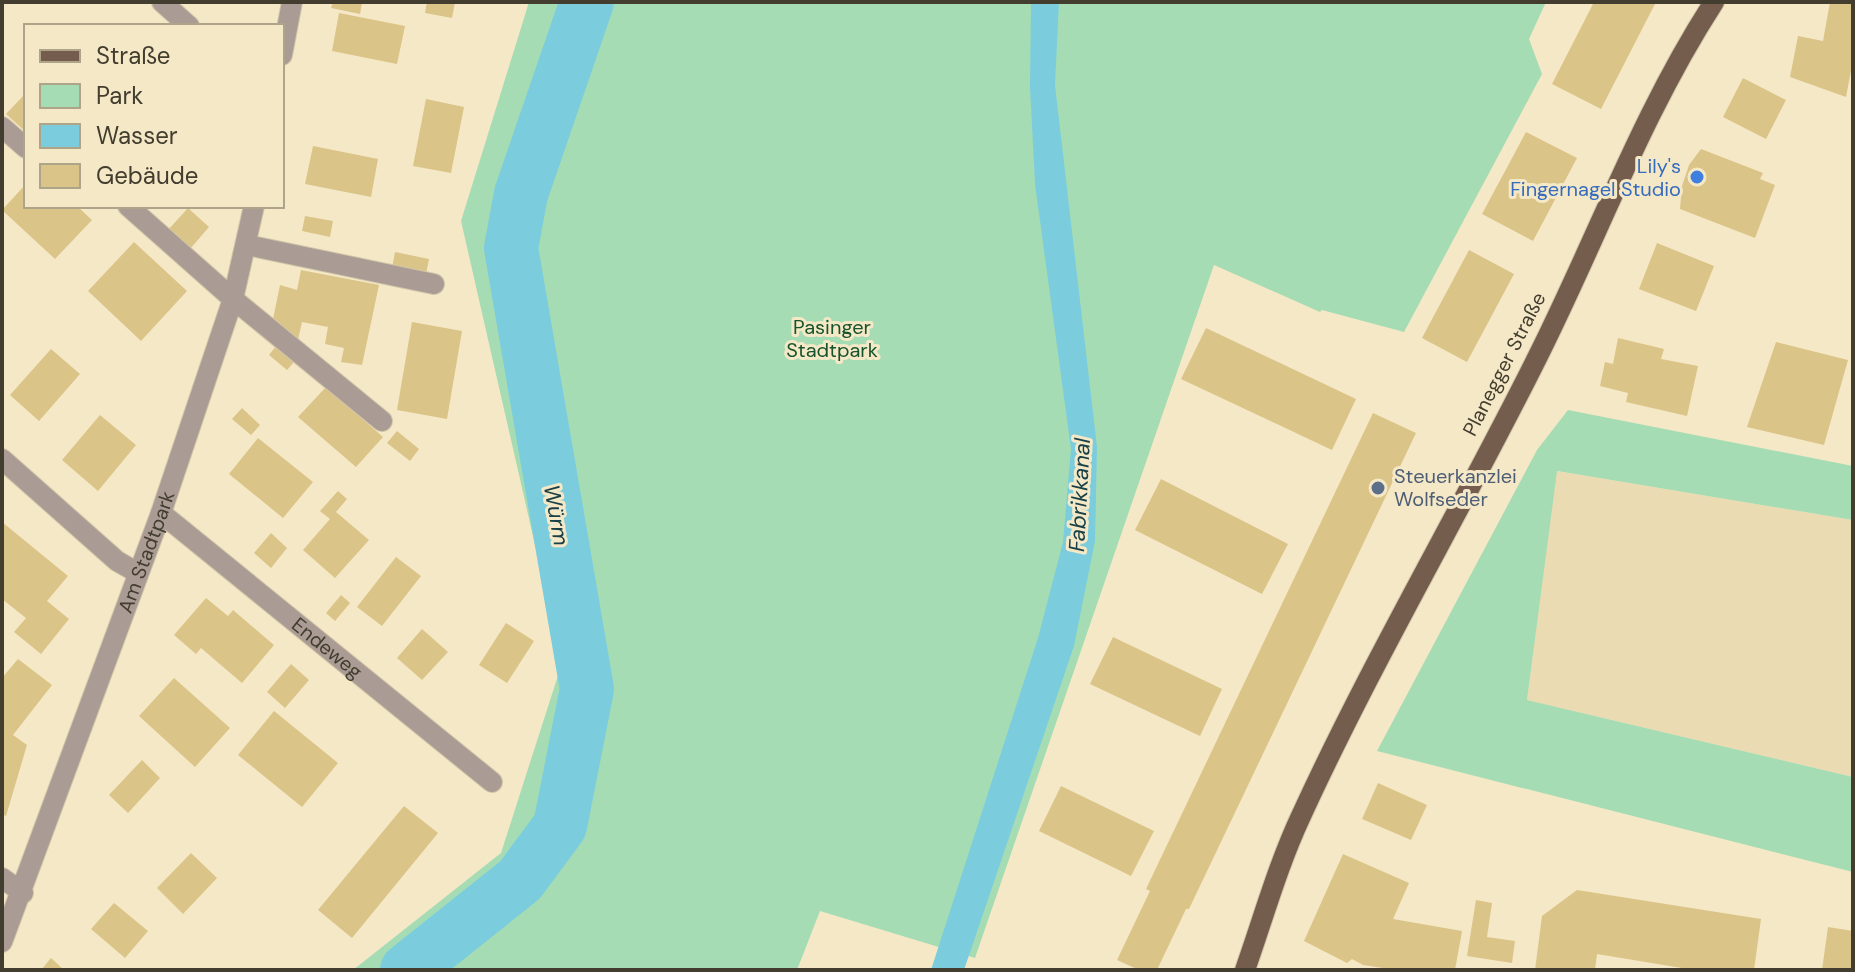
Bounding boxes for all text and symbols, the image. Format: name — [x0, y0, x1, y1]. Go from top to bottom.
legend — [24, 24, 284, 208]
text: Straße — [96, 40, 170, 71]
text: Park — [96, 80, 143, 111]
text: Wasser — [96, 120, 178, 151]
place label: Lily's Fingernagel Studio — [1510, 153, 1681, 202]
text: Gebäude — [96, 160, 198, 191]
marker: Lily's Fingernagel Studio — [1688, 168, 1706, 186]
street label: Planegger Straße — [1457, 288, 1551, 440]
park label: Pasinger Stadtpark — [786, 314, 878, 363]
water label: Fabrikkanal — [1062, 436, 1097, 553]
place label: Steuerkanzlei Wolfseder — [1394, 463, 1517, 512]
marker: Steuerkanzlei Wolfseder — [1369, 479, 1387, 497]
water label: Würm — [537, 482, 576, 548]
street label: Am Stadtpark — [112, 488, 181, 617]
street label: Endeweg — [286, 611, 368, 684]

